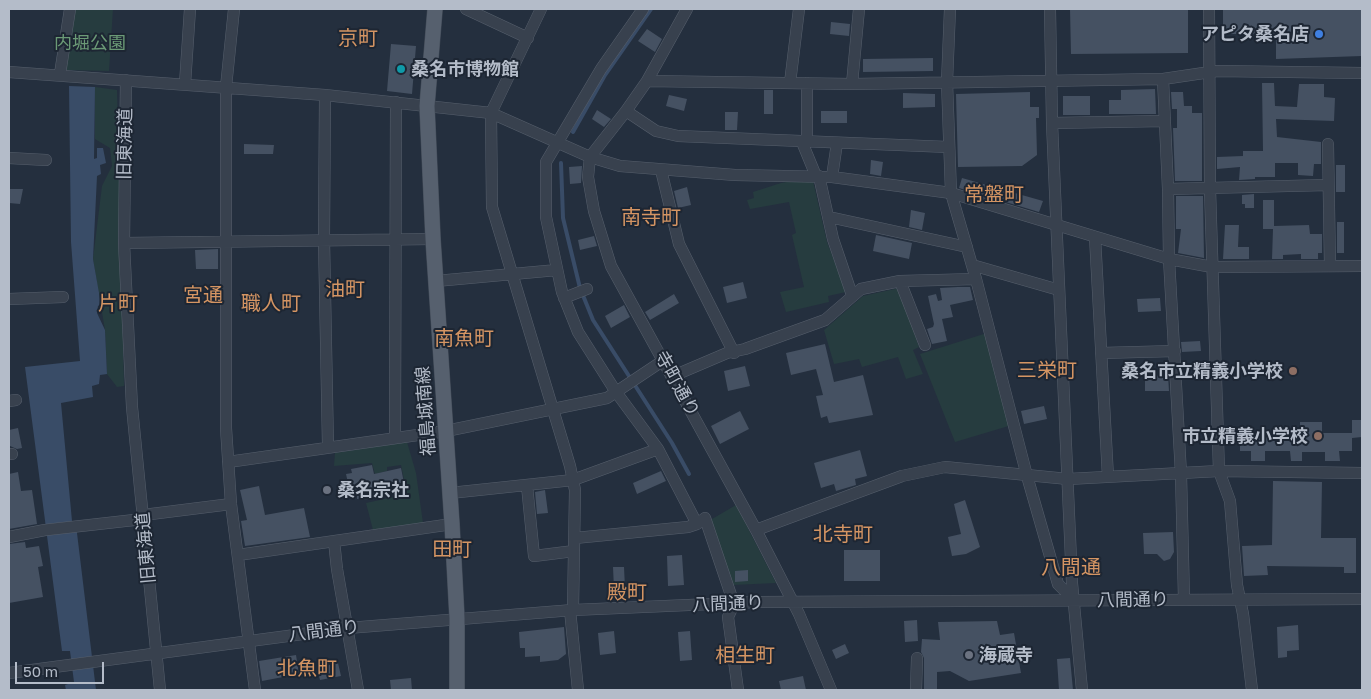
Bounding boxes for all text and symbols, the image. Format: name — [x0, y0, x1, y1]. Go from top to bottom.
place label: アピタ桑名店 — [1201, 23, 1309, 45]
district label: 京町 — [338, 27, 378, 51]
marker: アピタ桑名店 — [1313, 28, 1325, 40]
park label: 内堀公園 — [54, 32, 126, 54]
place label: 桑名市博物館 — [411, 58, 519, 80]
marker: 桑名市博物館 — [395, 63, 407, 75]
street label: 旧東海道 — [114, 108, 136, 180]
district label: 常盤町 — [964, 183, 1024, 207]
district label: 南寺町 — [621, 206, 681, 230]
district label: 油町 — [325, 278, 365, 302]
district label: 宮通 — [183, 284, 223, 308]
district label: 片町 — [98, 292, 138, 316]
district label: 職人町 — [241, 292, 301, 316]
district label: 南魚町 — [434, 327, 494, 351]
street label: 寺町通り — [650, 347, 704, 421]
district label: 三栄町 — [1017, 359, 1077, 383]
place label: 桑名市立精義小学校 — [1121, 360, 1283, 382]
street label: 福島城南線 — [412, 365, 440, 457]
marker: 桑名市立精義小学校 — [1287, 365, 1299, 377]
place label: 市立精義小学校 — [1182, 425, 1308, 447]
marker: 市立精義小学校 — [1312, 430, 1324, 442]
place label: 桑名宗社 — [337, 479, 409, 501]
marker: 桑名宗社 — [321, 484, 333, 496]
street label: 旧東海道 — [132, 511, 160, 585]
district label: 北寺町 — [813, 523, 873, 547]
district label: 田町 — [432, 538, 472, 562]
district label: 八間通 — [1041, 556, 1101, 580]
district label: 殿町 — [607, 581, 647, 605]
street label: 八間通り — [1097, 589, 1169, 611]
street label: 八間通り — [692, 592, 764, 616]
street label: 八間通り — [287, 616, 361, 646]
district label: 相生町 — [715, 644, 775, 668]
place label: 海蔵寺 — [979, 644, 1033, 666]
marker: 海蔵寺 — [963, 649, 975, 661]
scale bar — [18, 652, 106, 684]
district label: 北魚町 — [277, 657, 337, 681]
text: 50 m — [23, 662, 58, 680]

